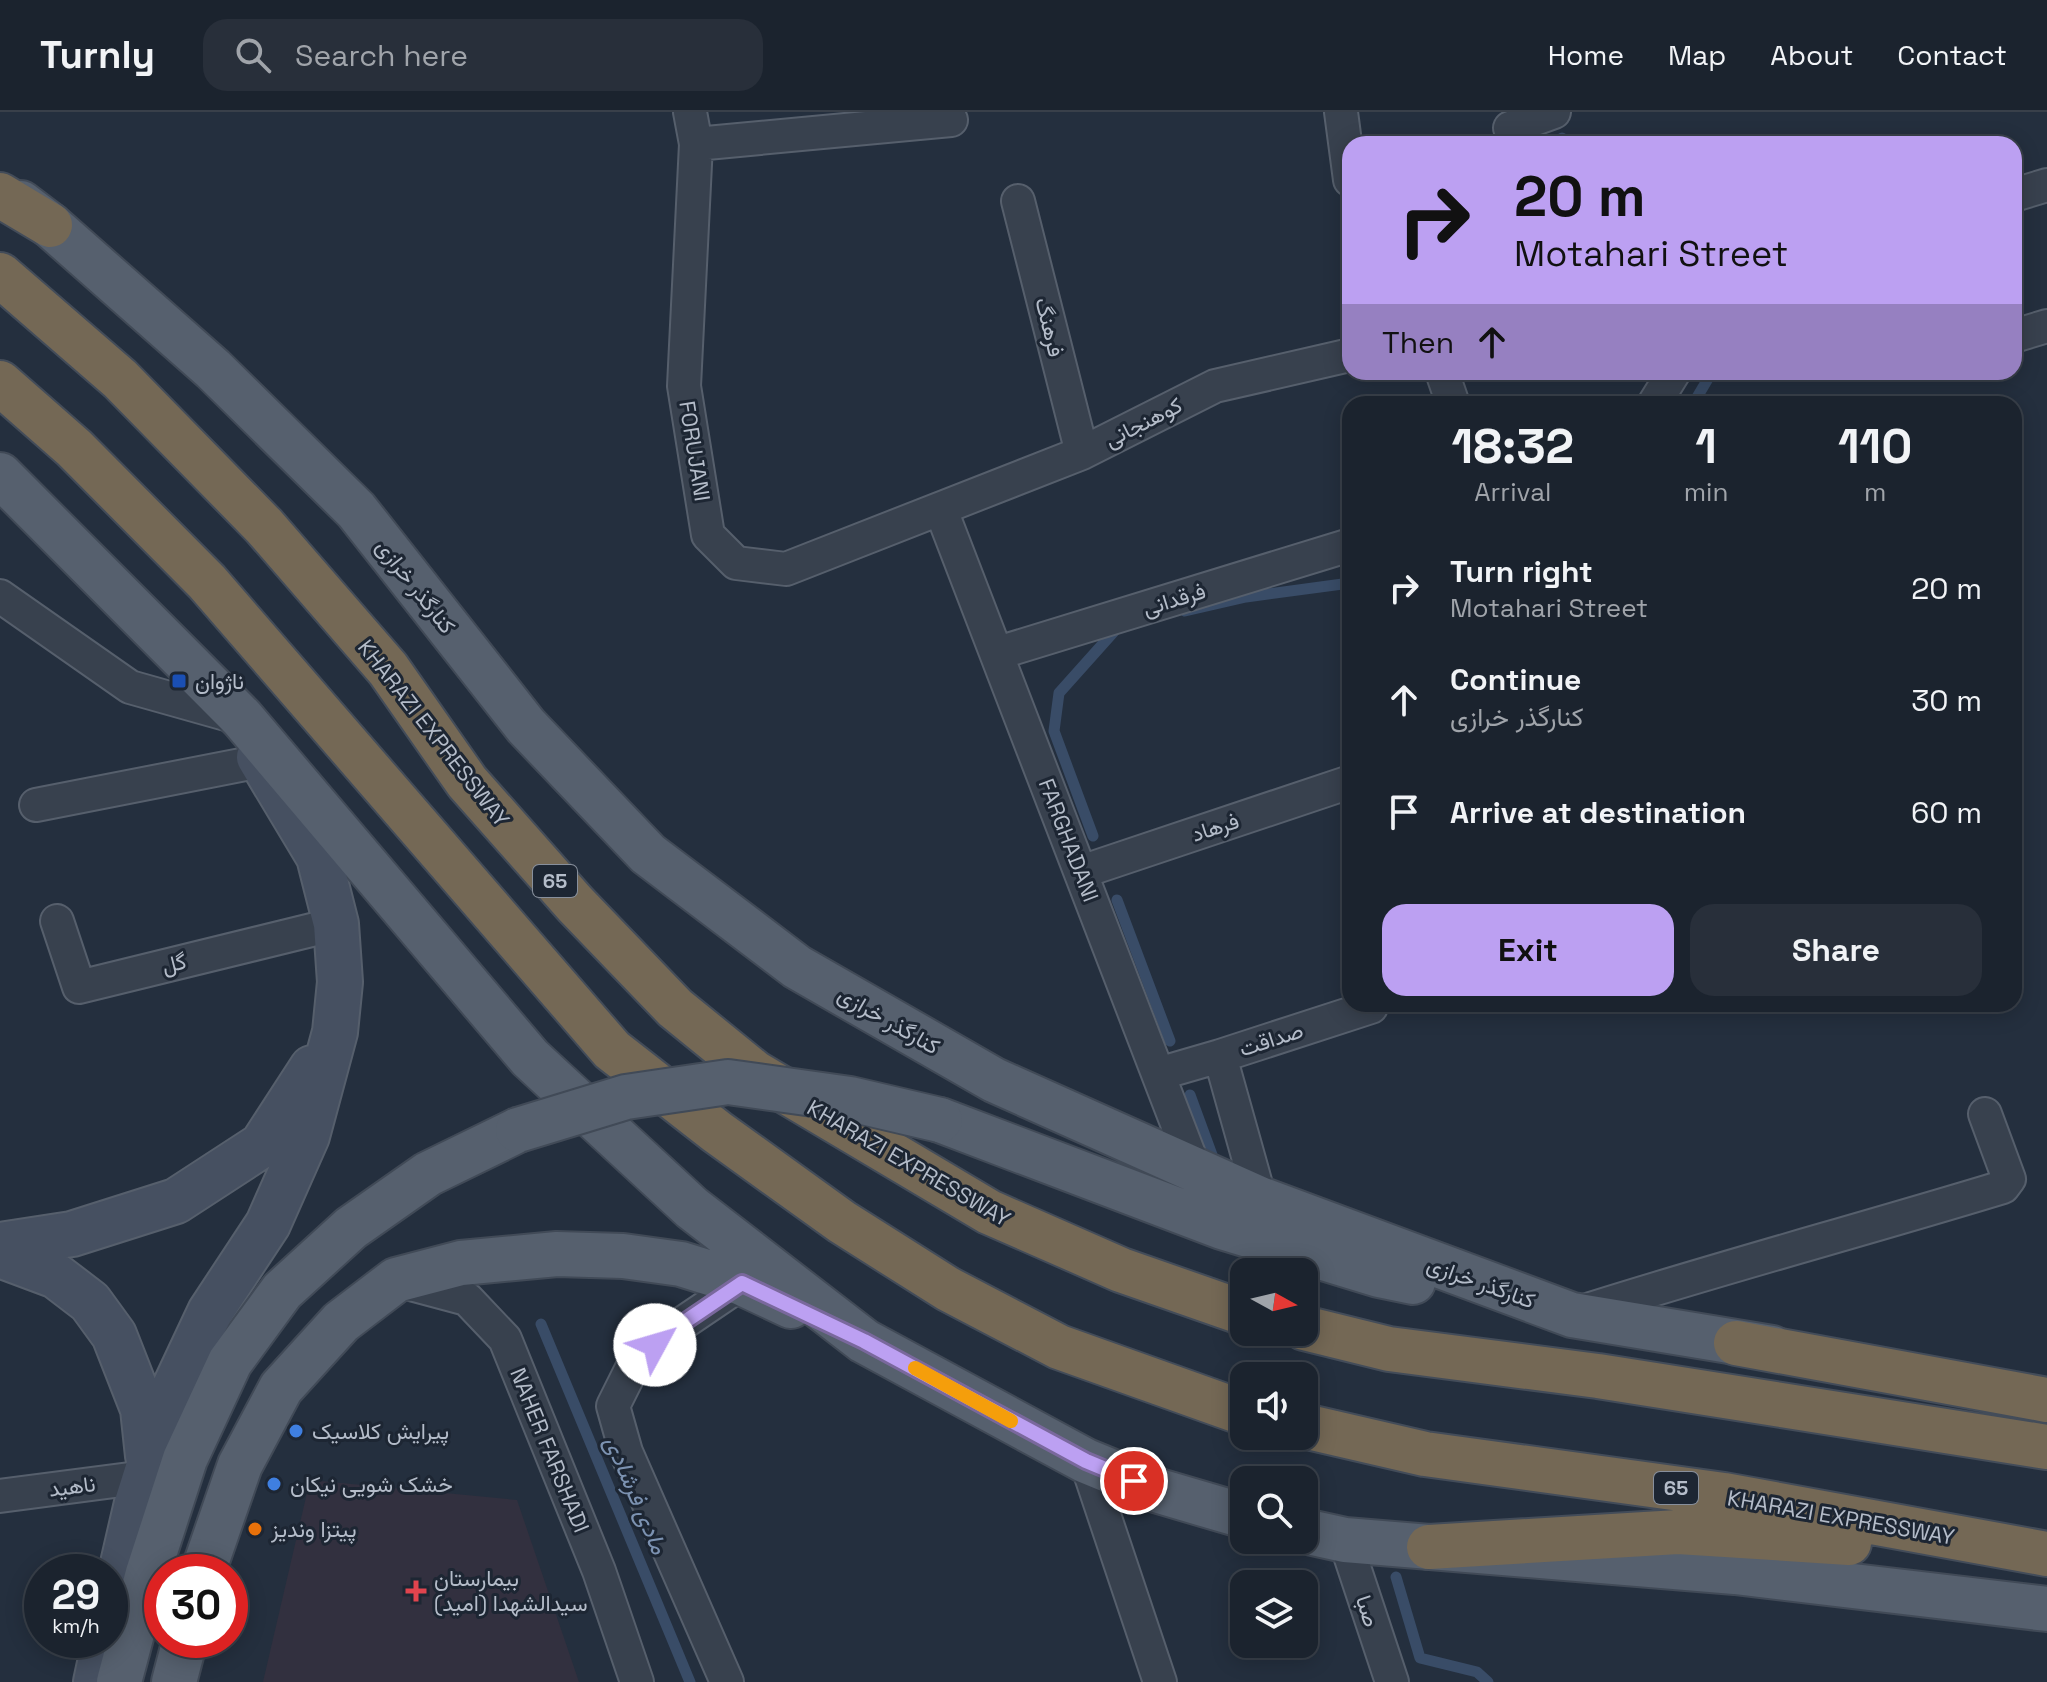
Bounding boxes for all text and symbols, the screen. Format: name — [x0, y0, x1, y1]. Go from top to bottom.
search box — [203, 19, 763, 91]
text: Turnly — [40, 31, 155, 79]
icon: search — [231, 33, 275, 77]
text: Search here — [295, 36, 468, 75]
text: Home — [1548, 37, 1624, 73]
text: Map — [1668, 37, 1726, 73]
text: About — [1770, 37, 1853, 73]
text: Contact — [1897, 37, 2007, 73]
text: 20 m — [1514, 161, 1646, 232]
icon: right — [1382, 168, 1486, 272]
text: Motahari Street — [1514, 231, 1788, 277]
street label: فرهنگ — [1029, 294, 1071, 360]
icon: ahead — [1470, 320, 1514, 364]
text: Then — [1382, 323, 1454, 362]
street label: کوهنجانی — [1099, 390, 1187, 453]
street label: FORUJANI — [673, 399, 717, 503]
text: 18:32 — [1452, 416, 1574, 477]
text: 1 — [1695, 416, 1717, 477]
text: 110 — [1838, 416, 1912, 477]
text: Arrival — [1474, 475, 1551, 509]
text: min — [1684, 475, 1728, 509]
text: m — [1864, 475, 1886, 509]
street label: کنارگذر خرازی — [370, 533, 462, 639]
text: Turn right — [1450, 552, 1593, 591]
icon: right — [1382, 566, 1426, 610]
text: 20 m — [1911, 569, 1982, 608]
street label: فرقدانی — [1139, 576, 1209, 622]
text: Motahari Street — [1450, 591, 1648, 625]
street label: KHARAZI EXPRESSWAY — [352, 634, 516, 833]
text: Continue — [1450, 660, 1581, 699]
place label: ناژوان — [195, 667, 244, 695]
marker: ناژوان — [170, 672, 188, 690]
icon: ahead — [1382, 678, 1426, 722]
text: 30 m — [1911, 681, 1982, 720]
text: کنارگذر خرازی — [1450, 700, 1584, 734]
street label: FARGHADANI — [1033, 774, 1105, 906]
icon: arrive — [1382, 790, 1426, 834]
text: Arrive at destination — [1450, 793, 1746, 832]
text: 60 m — [1911, 793, 1982, 832]
street label: فرهاد — [1188, 806, 1242, 848]
road number: 65 — [533, 865, 577, 897]
button: Exit — [1382, 904, 1674, 996]
button: Share — [1690, 904, 1982, 996]
street label: گل — [159, 946, 189, 980]
street label: کنارگذر خرازی — [833, 980, 945, 1060]
street label: صداقت — [1235, 1016, 1307, 1062]
street label: KHARAZI EXPRESSWAY — [802, 1093, 1016, 1233]
street label: کنارگذر خرازی — [1423, 1250, 1539, 1315]
north arrow — [1230, 1258, 1318, 1346]
map controls — [1230, 1258, 1318, 1658]
position arrow — [613, 1303, 697, 1387]
button: sound — [1230, 1362, 1318, 1450]
street label: NAHER FARSHADI — [504, 1364, 596, 1536]
place label: پیرایش کلاسیک — [312, 1417, 449, 1446]
marker: پیرایش کلاسیک — [287, 1422, 305, 1440]
water label: مادی فرشادی — [598, 1431, 675, 1559]
pin — [1100, 1447, 1168, 1515]
icon: arrive — [1112, 1459, 1156, 1503]
button: search — [1230, 1466, 1318, 1554]
street label: ناهید — [47, 1469, 97, 1503]
place label: خشک شویی نیکان — [290, 1470, 453, 1498]
road number: 65 — [1654, 1472, 1698, 1504]
marker: خشک شویی نیکان — [265, 1475, 283, 1493]
street label: KHARAZI EXPRESSWAY — [1725, 1483, 1957, 1551]
place label: پیتزا وندیز — [270, 1515, 357, 1544]
marker: پیتزا وندیز — [246, 1520, 264, 1538]
speed limit sign: 30 — [144, 1554, 248, 1658]
place label: بیمارستان سیدالشهدا (امید) — [434, 1564, 588, 1617]
text: 29 — [52, 1570, 100, 1621]
button: layers — [1230, 1570, 1318, 1658]
marker: بیمارستان سیدالشهدا (امید) — [405, 1580, 427, 1602]
street label: صبا — [1350, 1592, 1386, 1630]
text: km/h — [52, 1613, 100, 1639]

